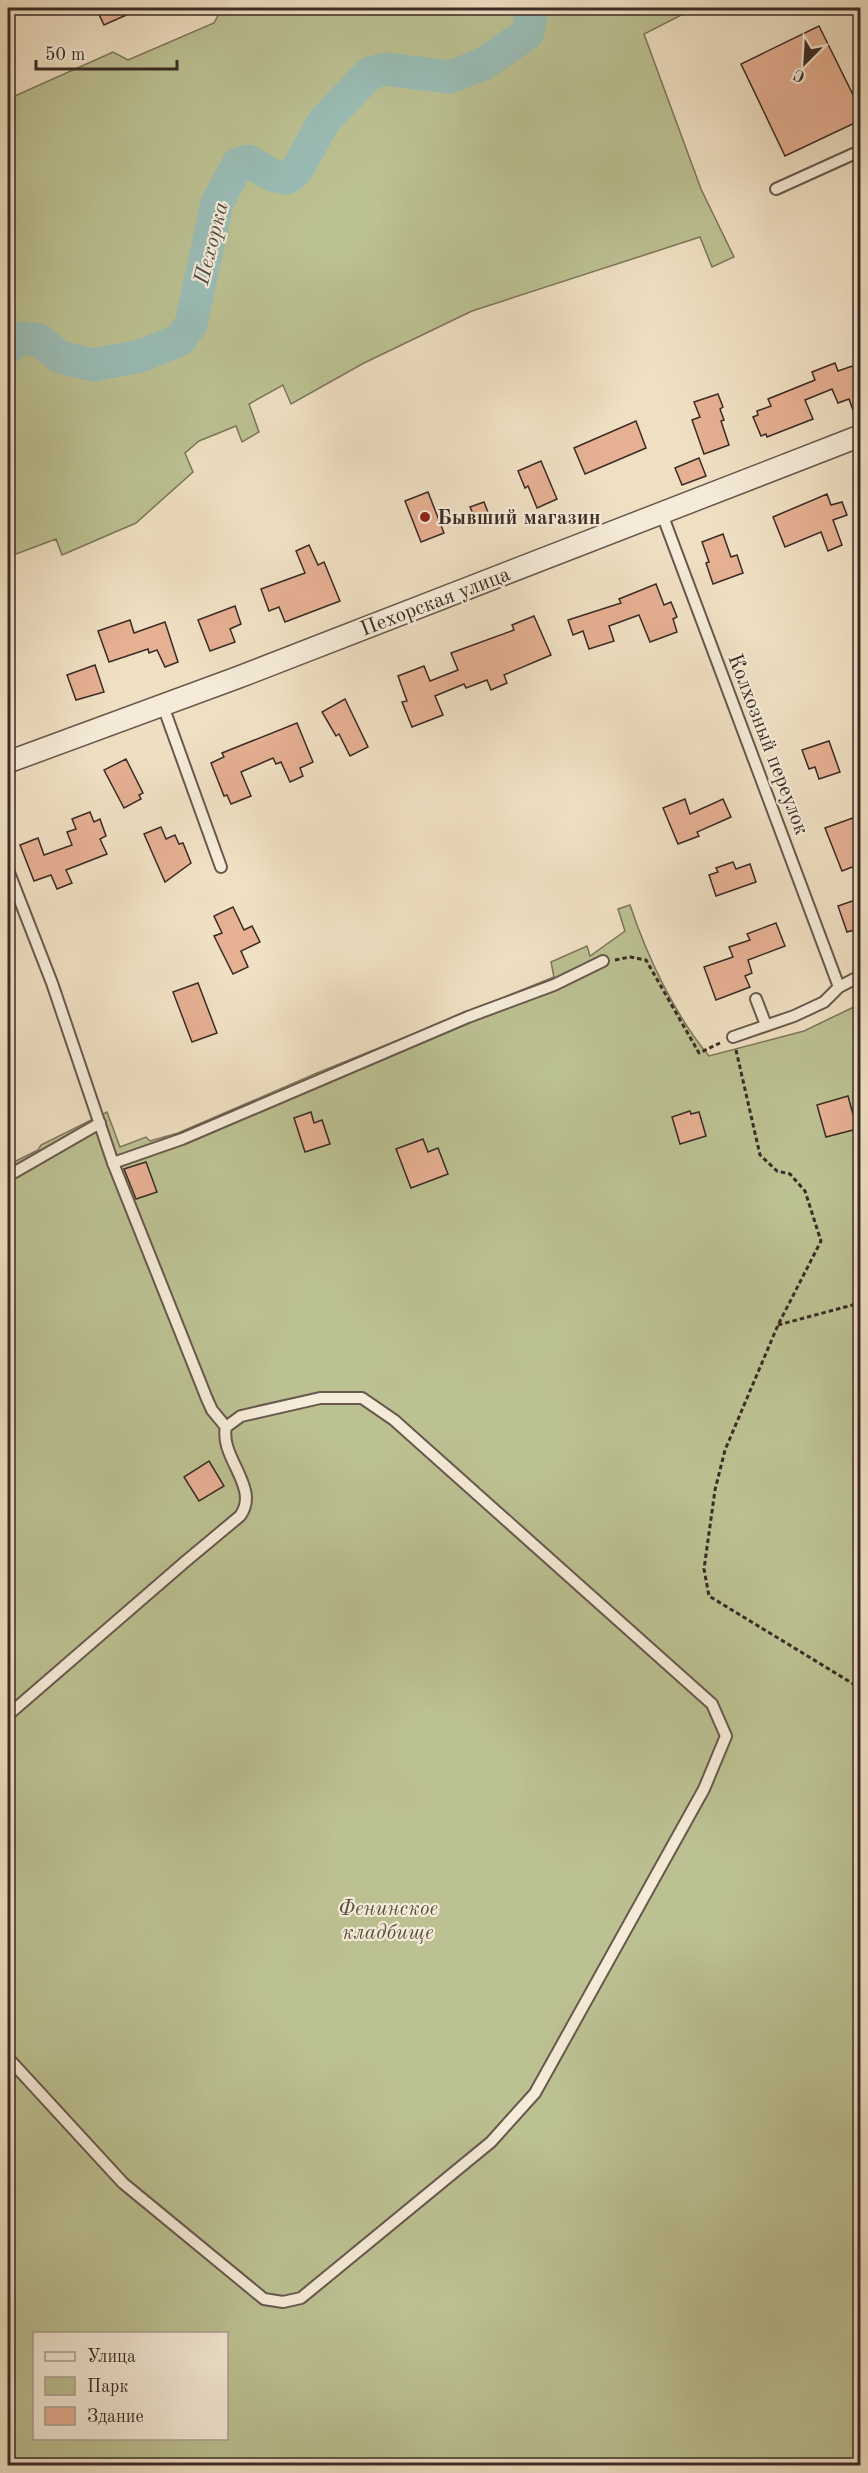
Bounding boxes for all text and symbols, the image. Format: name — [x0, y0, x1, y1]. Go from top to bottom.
scale bar — [36, 33, 177, 71]
north arrow — [775, 33, 835, 93]
text: 50 m — [45, 46, 85, 64]
text: С — [792, 65, 808, 84]
water label: Пехорка — [191, 200, 233, 288]
place label: Бывший магазин — [437, 508, 601, 529]
marker: Бывший магазин — [418, 510, 432, 524]
street label: Пехорская улица — [358, 564, 513, 641]
street label: Колхозный переулок — [723, 651, 812, 838]
park label: Фенинское кладбище — [338, 1899, 438, 1944]
legend — [33, 2332, 228, 2440]
text: Улица — [87, 2348, 136, 2366]
text: Парк — [87, 2378, 128, 2396]
text: Здание — [87, 2408, 144, 2426]

